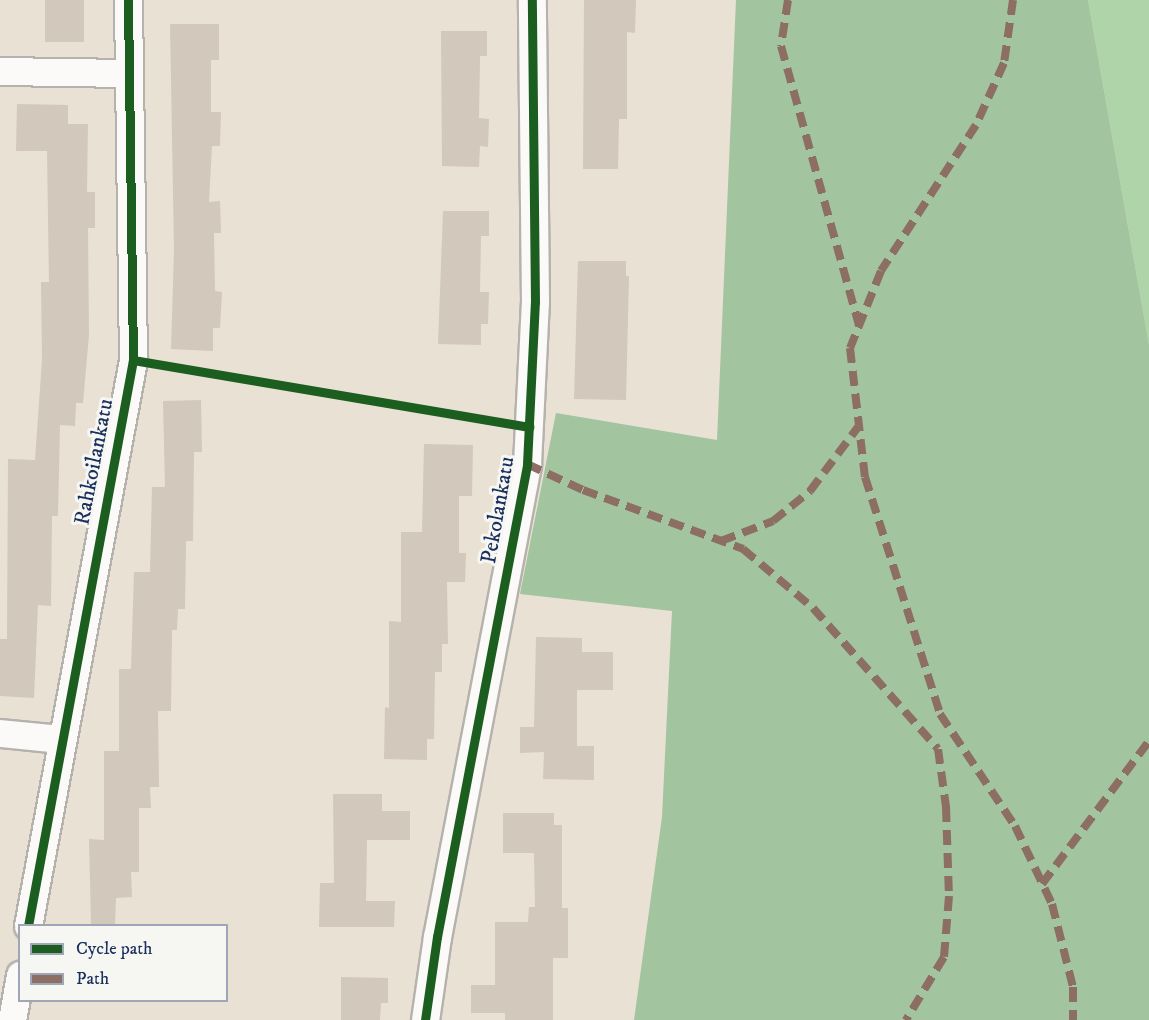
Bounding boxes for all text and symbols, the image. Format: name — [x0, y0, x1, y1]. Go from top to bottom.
street label: Rahkoilankatu — [69, 397, 119, 527]
street label: Pekolankatu — [476, 454, 520, 566]
legend — [18, 924, 228, 1002]
text: Cycle path — [76, 938, 153, 960]
text: Path — [76, 968, 109, 990]

